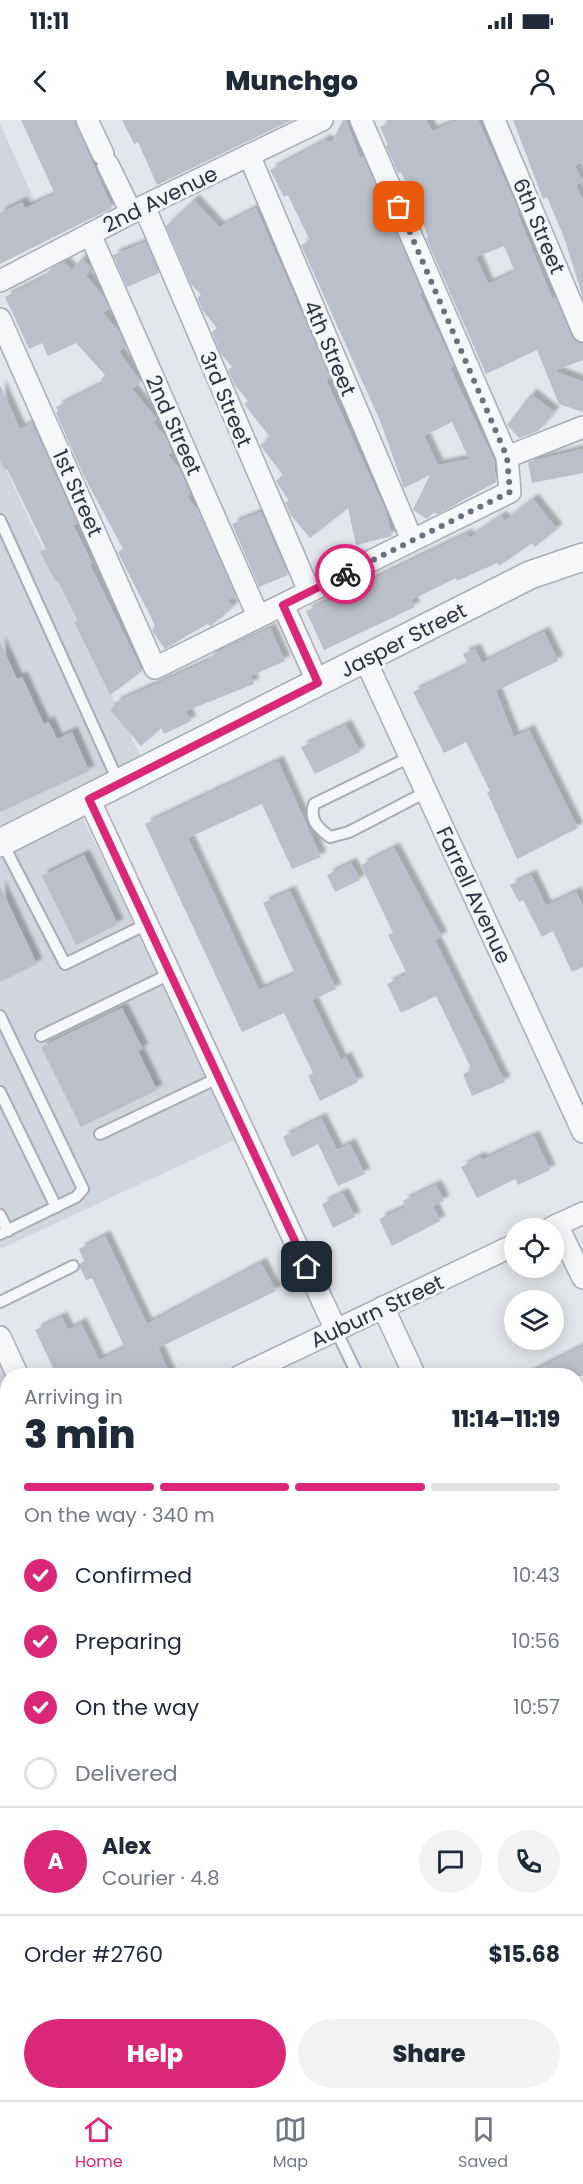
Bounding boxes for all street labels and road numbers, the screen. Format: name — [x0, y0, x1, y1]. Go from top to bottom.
street label: 2nd Avenue — [98, 159, 222, 239]
street label: 6th Street — [506, 174, 572, 278]
street label: 4th Street — [297, 296, 363, 400]
street label: 3rd Street — [193, 347, 259, 451]
street label: 2nd Street — [139, 370, 209, 480]
street label: 1st Street — [46, 445, 110, 541]
street label: Jasper Street — [335, 596, 471, 684]
street label: Farrell Avenue — [430, 822, 518, 968]
street label: Auburn Street — [306, 1268, 448, 1354]

